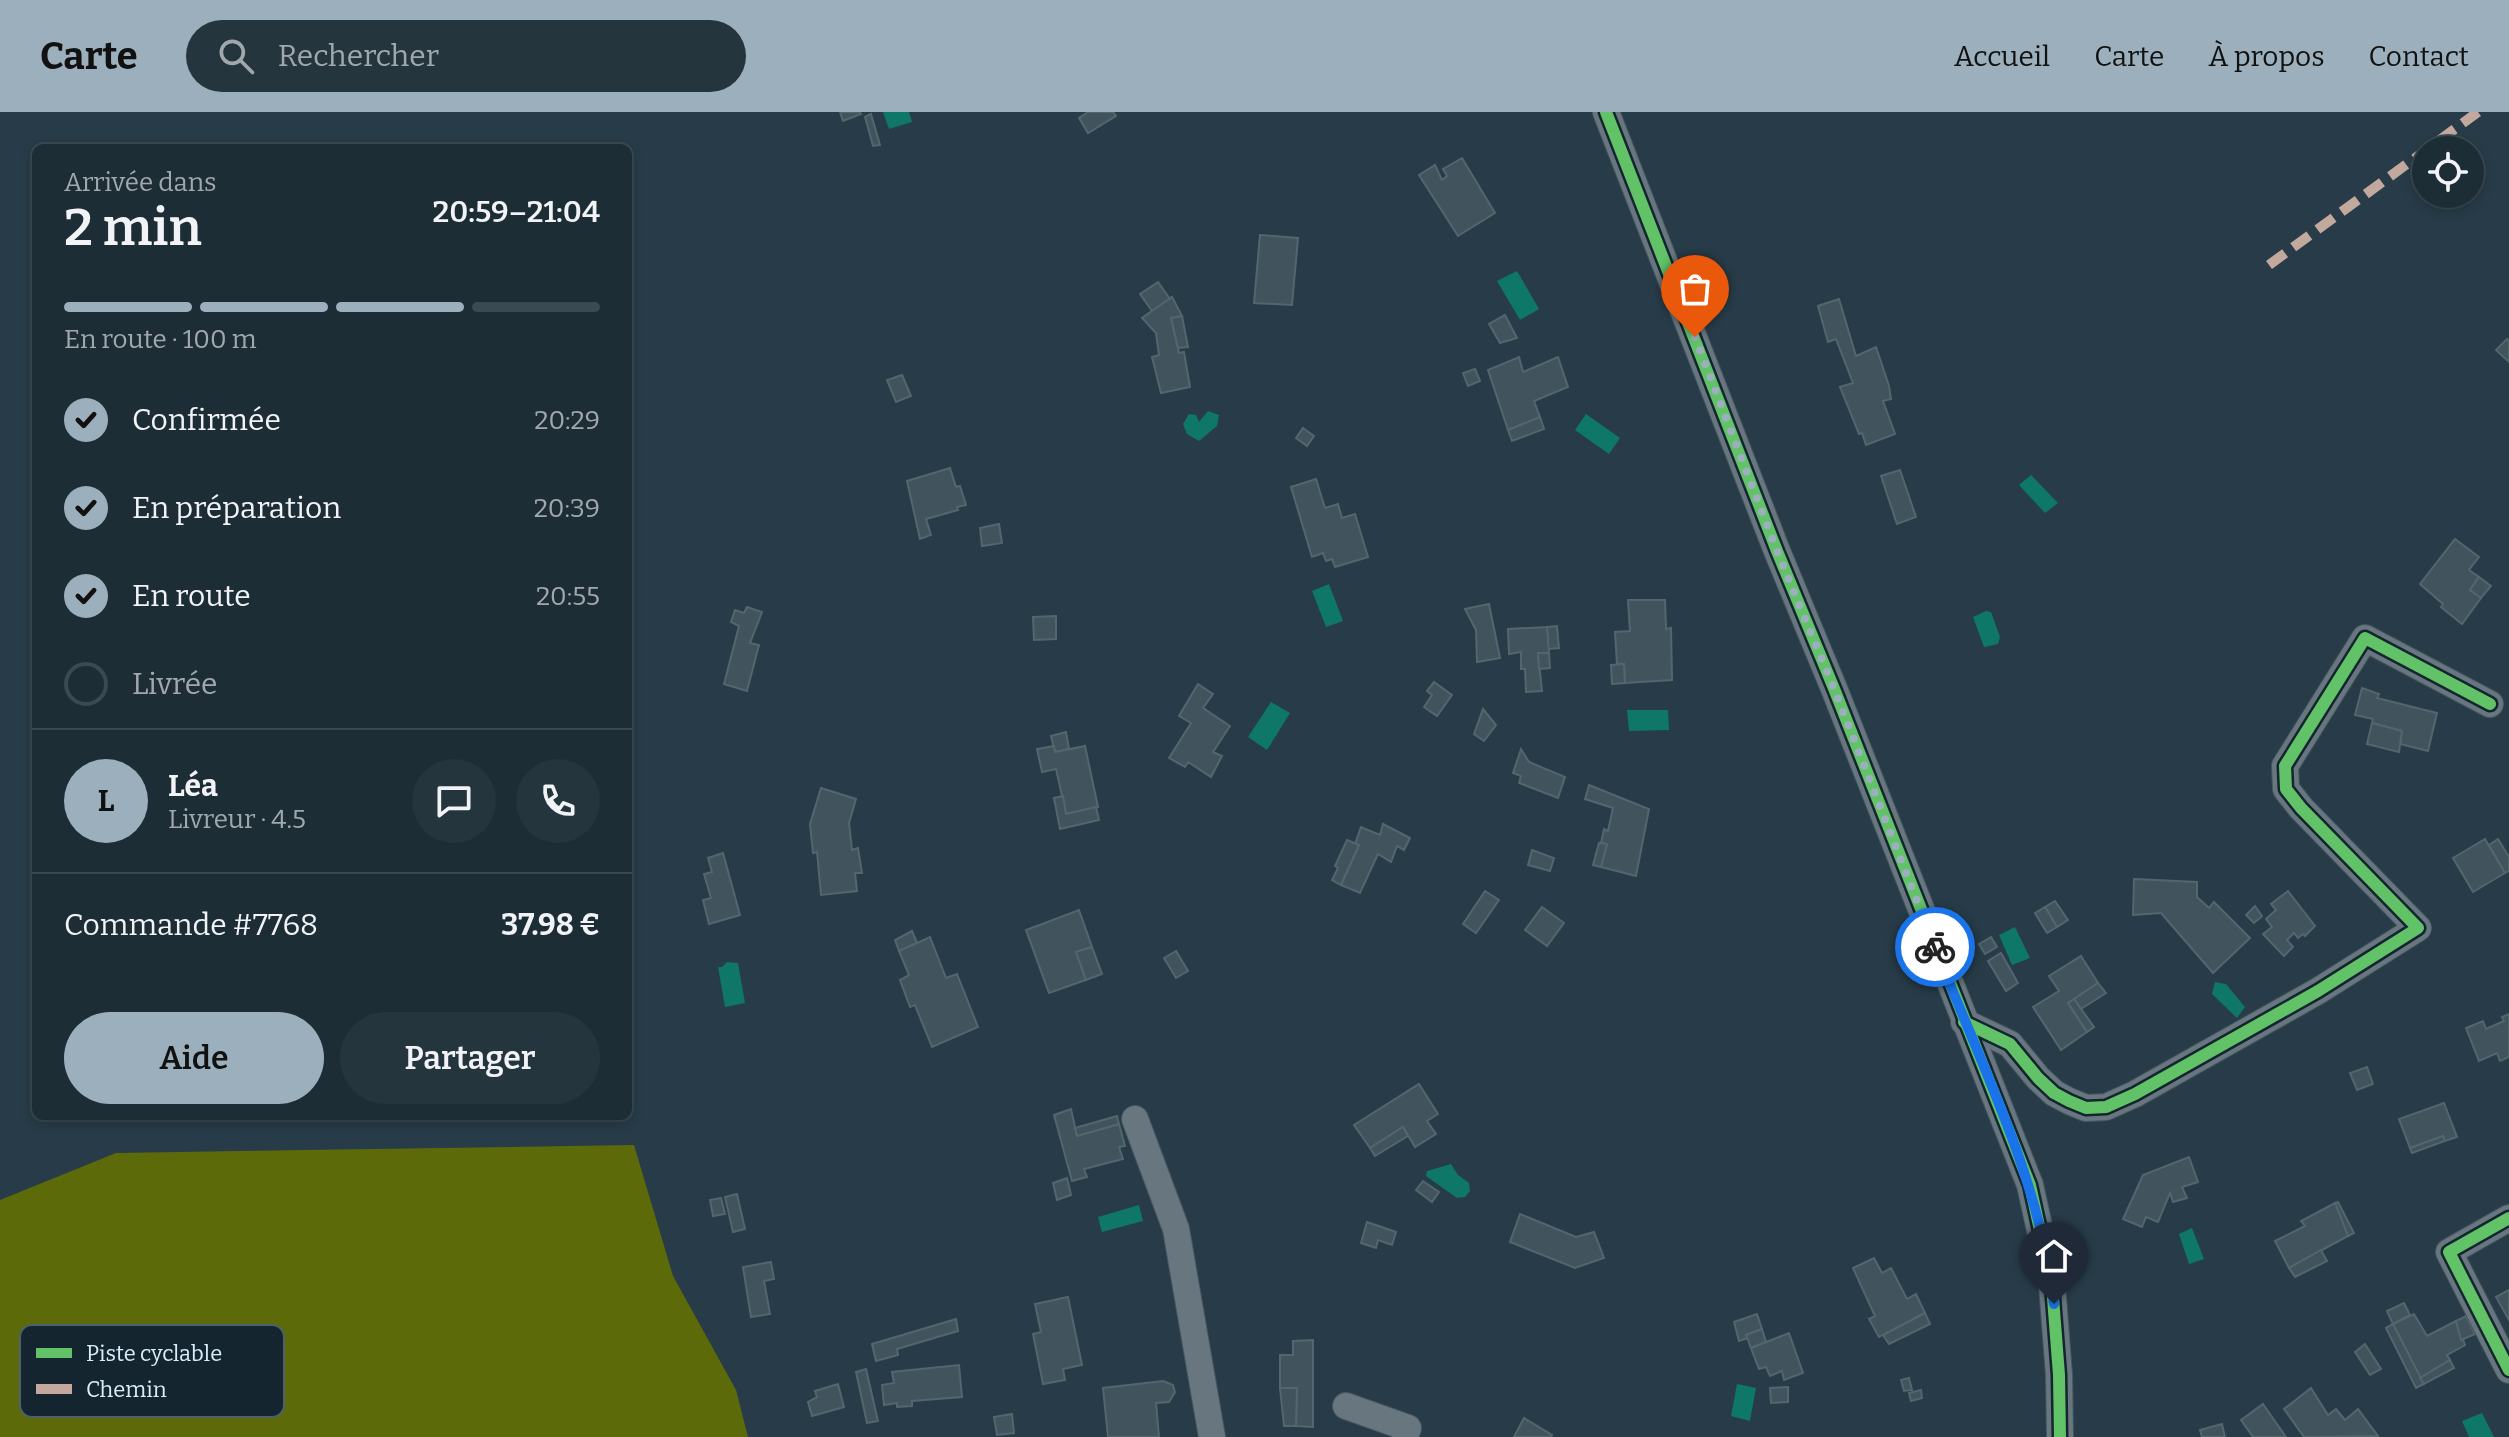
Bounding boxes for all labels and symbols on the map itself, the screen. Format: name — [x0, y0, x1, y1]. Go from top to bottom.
pin — [1661, 255, 1729, 337]
courier — [1895, 907, 1975, 987]
pin — [2020, 1222, 2088, 1304]
legend — [20, 1325, 284, 1417]
text: Piste cyclable — [86, 1340, 222, 1367]
text: Chemin — [86, 1376, 167, 1403]

